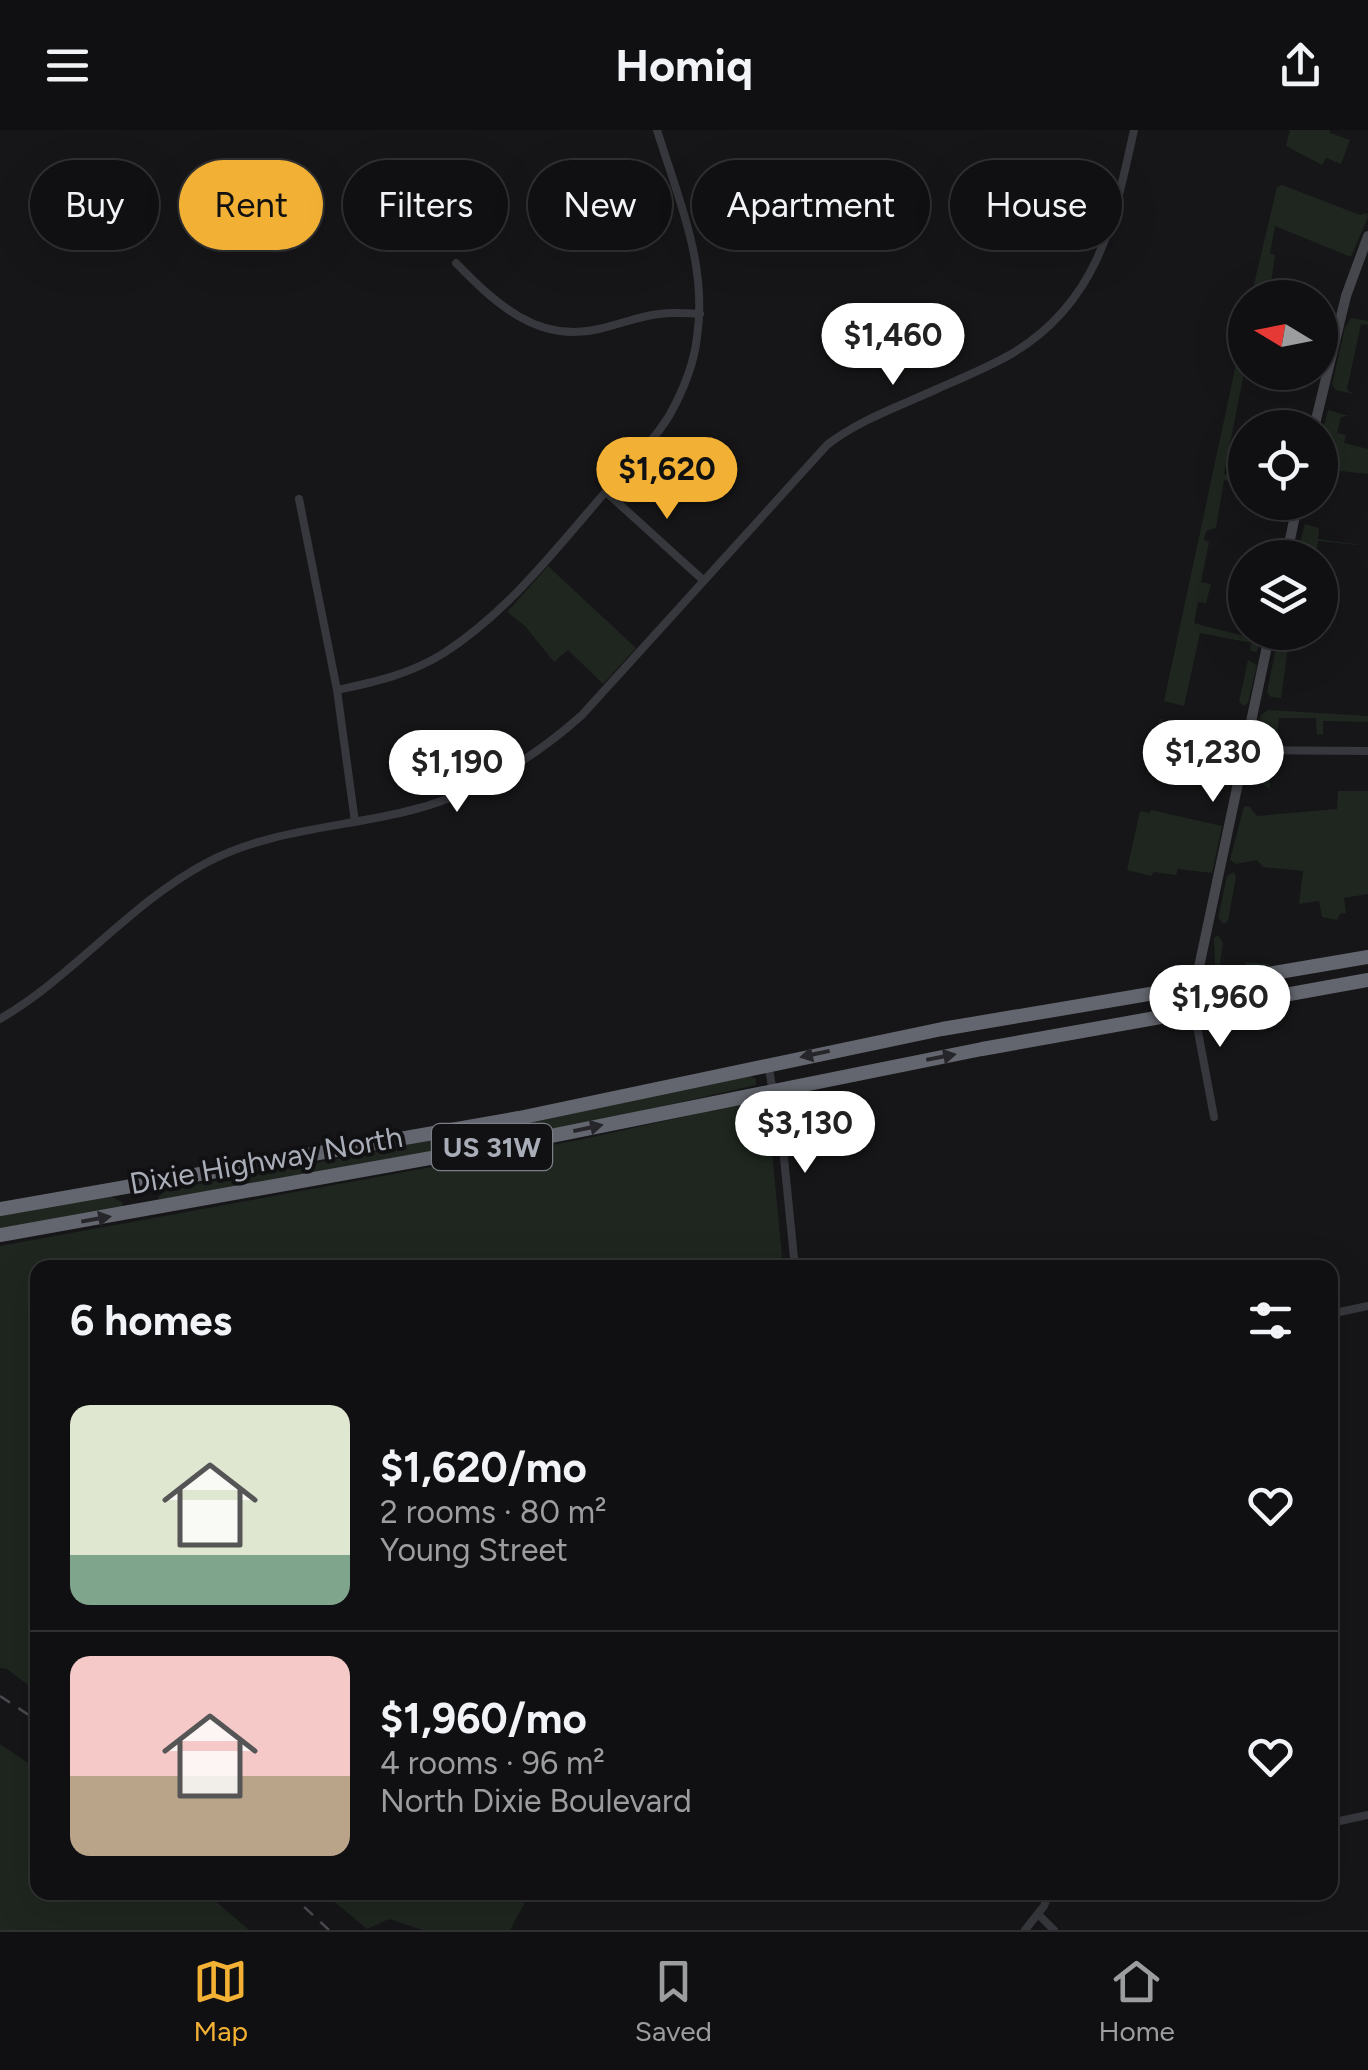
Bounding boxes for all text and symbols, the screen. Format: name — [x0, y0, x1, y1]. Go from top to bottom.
icon: menu — [40, 38, 95, 93]
text: Homiq — [615, 38, 753, 92]
icon: share — [1273, 38, 1328, 93]
chip: Buy — [30, 160, 159, 250]
chip: Rent — [179, 160, 323, 250]
chip: Filters — [343, 160, 508, 250]
chip: New — [528, 160, 672, 250]
chip: Apartment — [692, 160, 930, 250]
chip: House — [950, 160, 1122, 250]
north arrow — [1228, 280, 1338, 390]
map controls — [1228, 280, 1338, 650]
pin: $1,460 — [812, 303, 974, 388]
text: $1,460 — [843, 316, 943, 354]
button: locate — [1228, 410, 1338, 520]
pin: $1,620 — [586, 437, 748, 522]
text: $1,620 — [618, 450, 716, 488]
button: layers — [1228, 540, 1338, 650]
pin: $1,230 — [1132, 720, 1294, 805]
pin: $1,190 — [376, 730, 538, 815]
text: $1,230 — [1165, 733, 1261, 771]
text: $1,190 — [411, 743, 503, 781]
pin: $1,960 — [1139, 965, 1301, 1050]
text: $1,960 — [1171, 978, 1269, 1016]
one-way arrow — [800, 1046, 831, 1062]
one-way arrow — [925, 1049, 957, 1064]
pin: $3,130 — [724, 1091, 886, 1176]
text: $3,130 — [757, 1104, 853, 1142]
street label: Dixie Highway North — [127, 1118, 405, 1202]
one-way arrow — [573, 1120, 604, 1136]
road number: US 31W — [432, 1124, 552, 1170]
one-way arrow — [81, 1211, 112, 1226]
icon: filters — [1243, 1293, 1298, 1348]
text: 6 homes — [70, 1295, 232, 1346]
text: $1,620/mo — [380, 1442, 587, 1493]
icon: home — [150, 1445, 270, 1565]
icon: heart — [1243, 1478, 1298, 1533]
text: 2 rooms · 80 m² — [380, 1493, 607, 1531]
text: Young Street — [380, 1531, 568, 1569]
text: $1,960/mo — [380, 1693, 587, 1744]
icon: home — [150, 1696, 270, 1816]
icon: heart — [1243, 1729, 1298, 1784]
text: 4 rooms · 96 m² — [380, 1744, 605, 1782]
text: North Dixie Boulevard — [380, 1782, 692, 1820]
tab: Map — [193, 1954, 248, 2048]
tab: Saved — [635, 1954, 712, 2048]
tab: Home — [1098, 1954, 1175, 2048]

